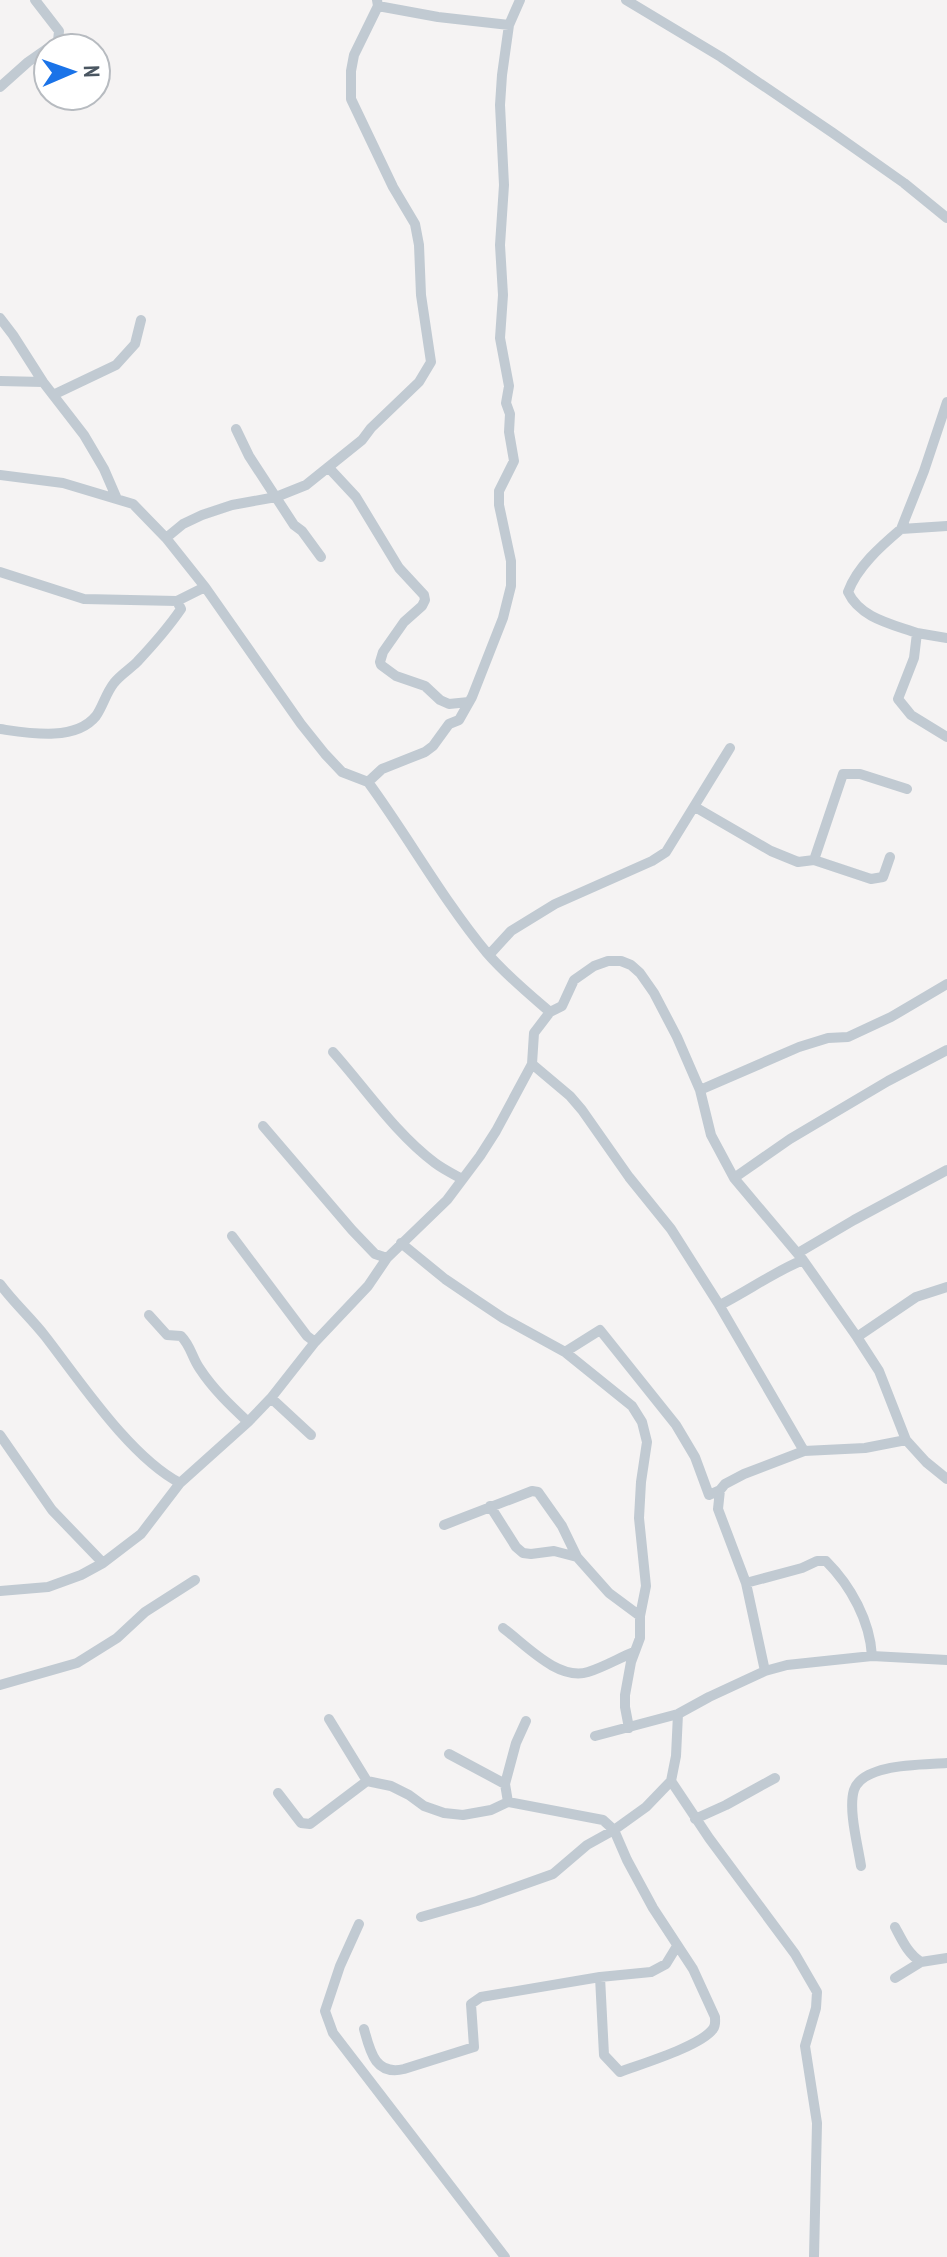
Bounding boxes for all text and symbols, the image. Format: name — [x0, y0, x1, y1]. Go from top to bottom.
north arrow — [32, 32, 112, 112]
text: N — [78, 65, 106, 78]

